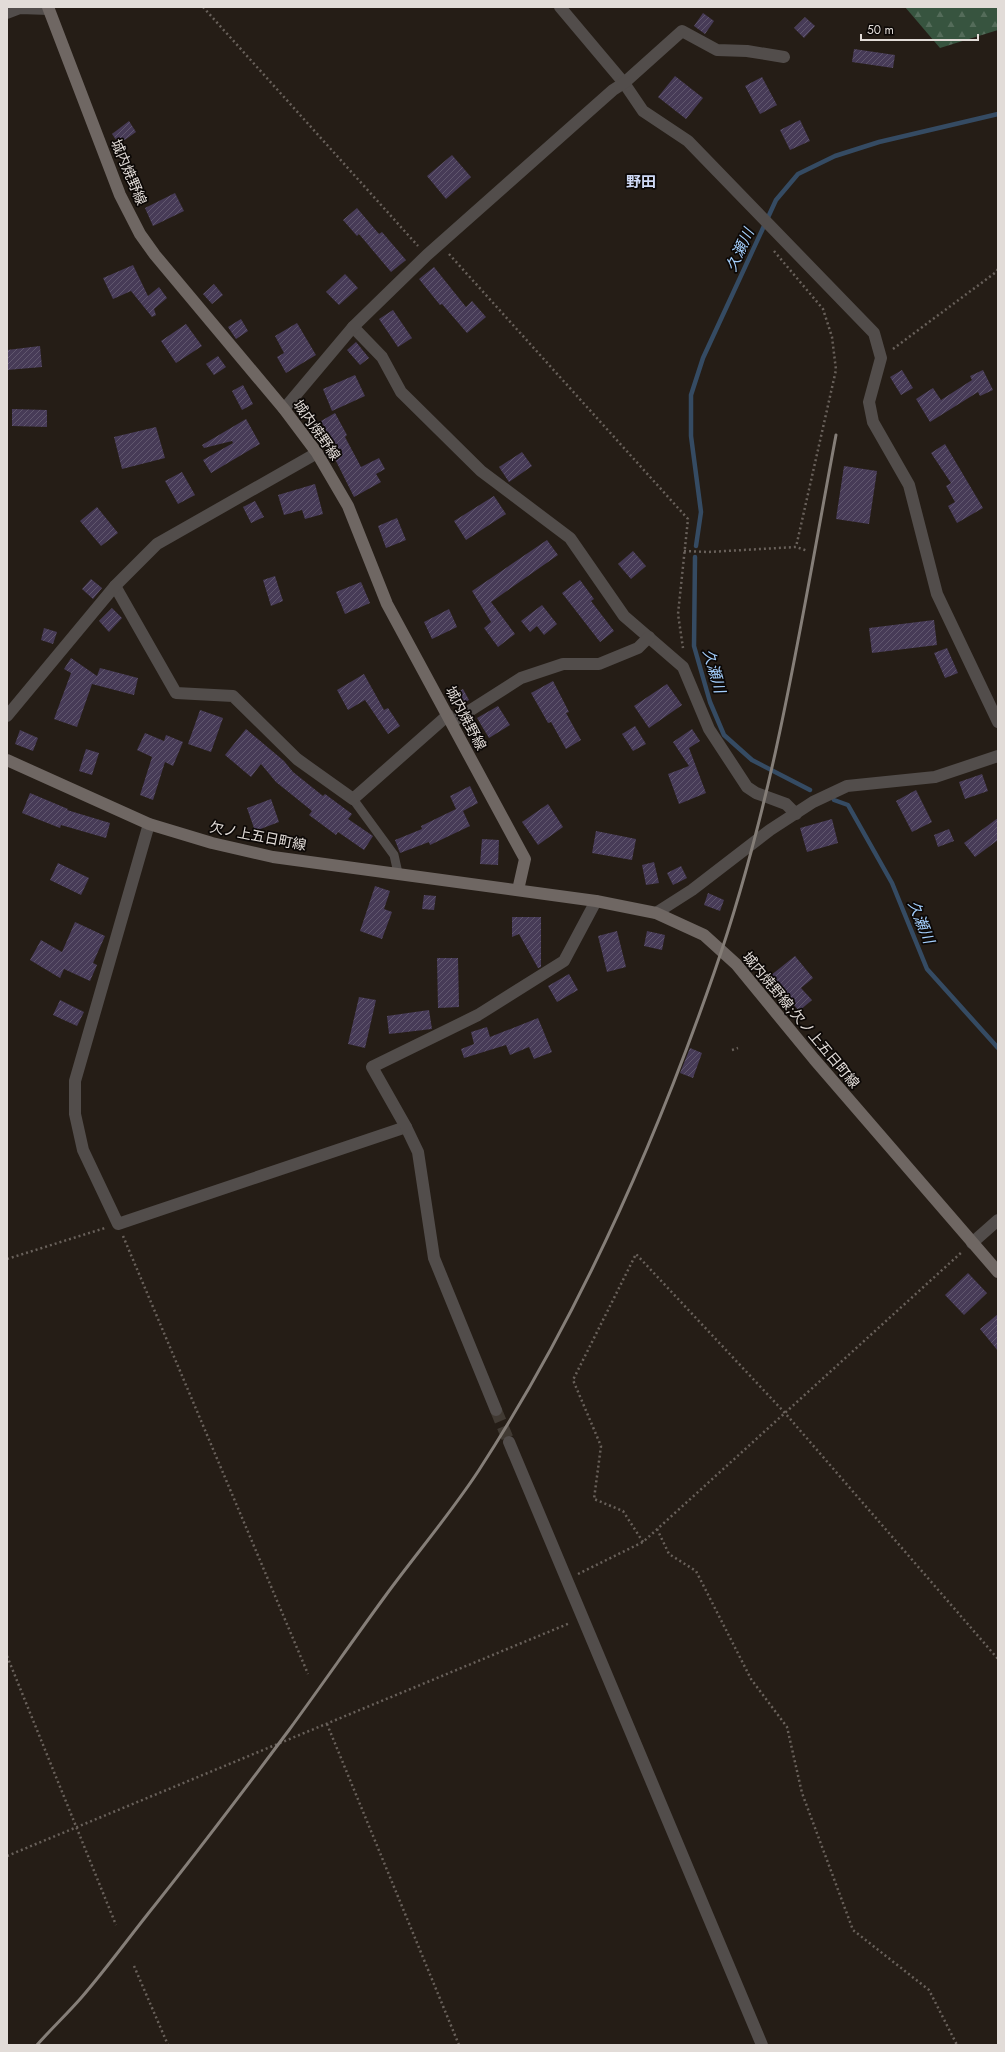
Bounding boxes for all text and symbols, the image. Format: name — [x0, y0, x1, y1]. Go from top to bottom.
scale bar — [861, 16, 978, 42]
text: 50 m — [867, 21, 894, 39]
street label: 城内焼野線 — [106, 136, 152, 208]
district label: 野田 — [626, 171, 656, 193]
water label: 久瀬川 — [721, 223, 760, 275]
street label: 城内焼野線 — [289, 396, 345, 464]
water label: 久瀬川 — [697, 646, 731, 698]
street label: 城内焼野線 — [441, 682, 491, 754]
street label: 欠ノ上五日町線 — [208, 817, 308, 855]
water label: 久瀬川 — [902, 897, 940, 949]
street label: 城内焼野線;欠ノ上五日町線 — [738, 947, 864, 1093]

